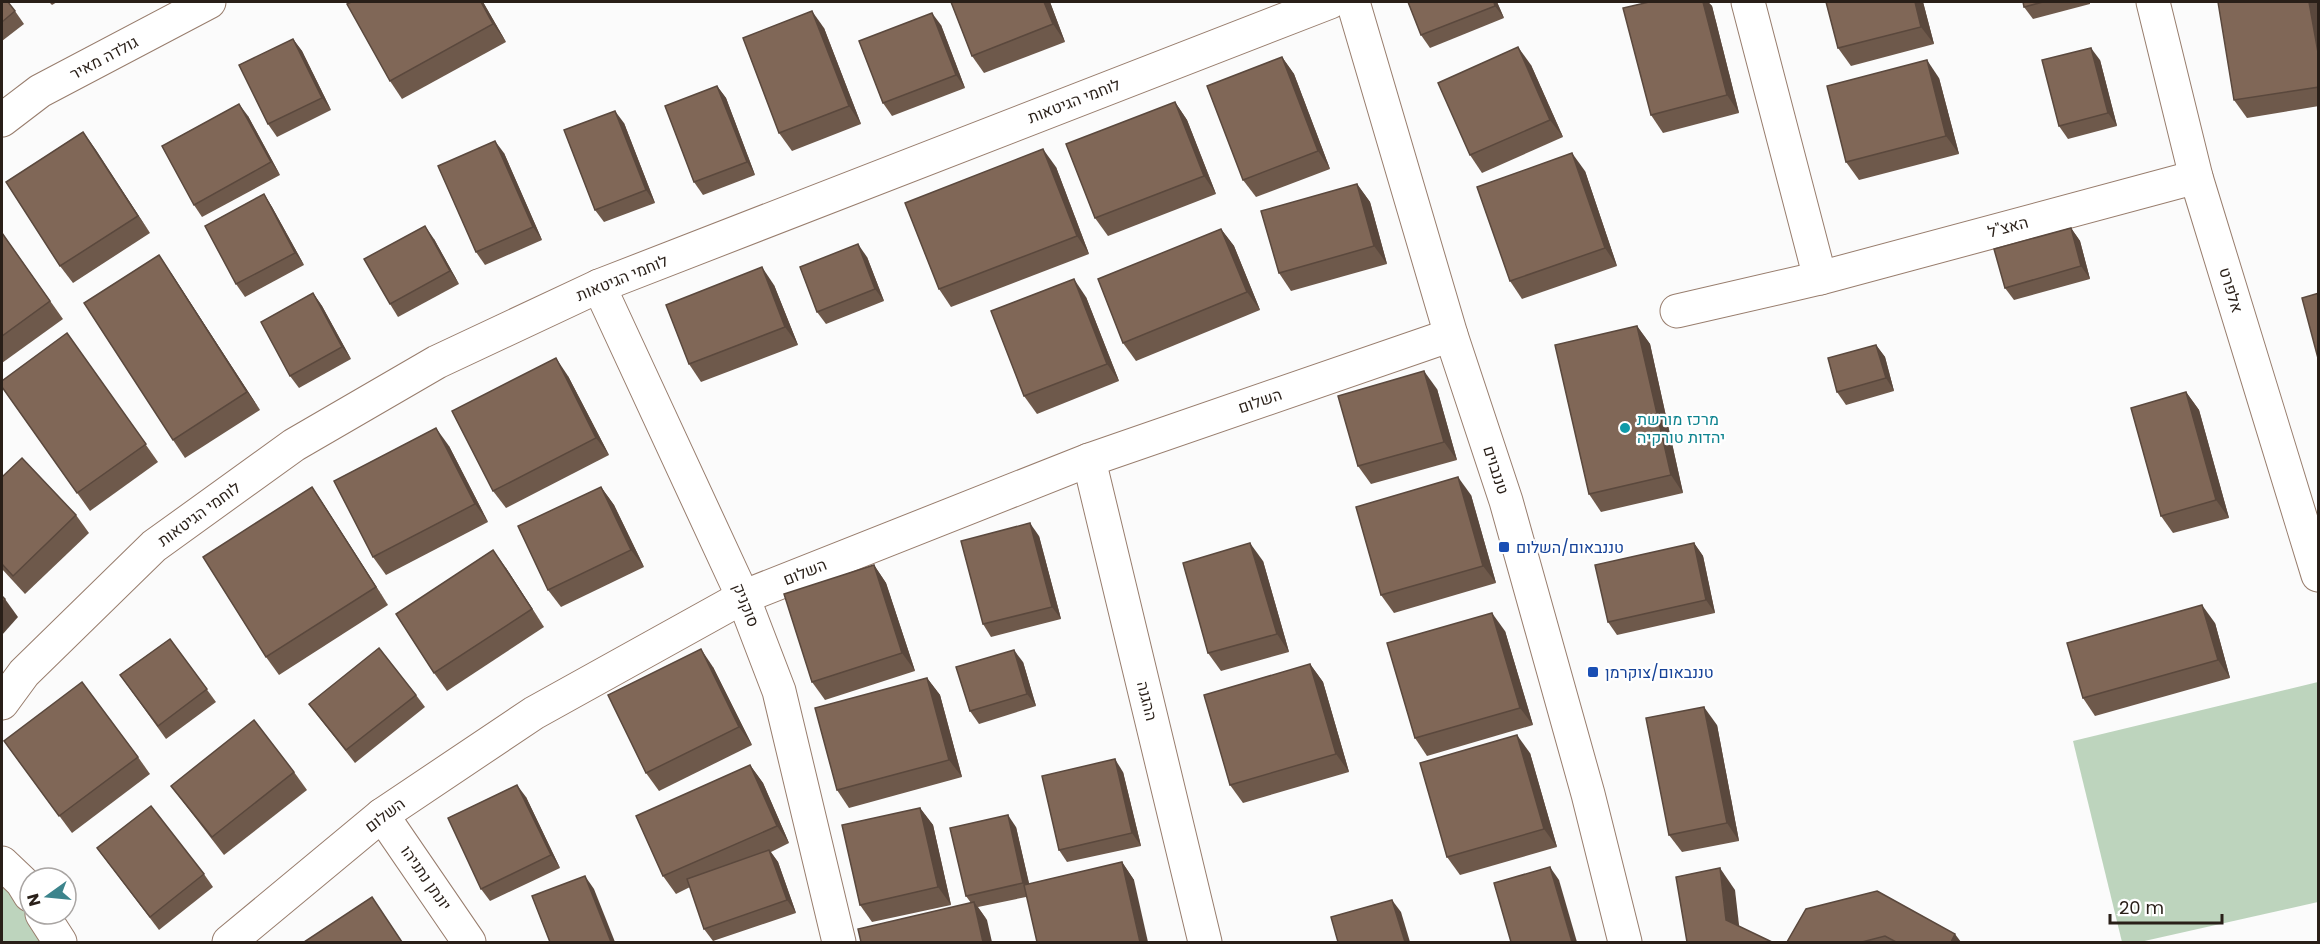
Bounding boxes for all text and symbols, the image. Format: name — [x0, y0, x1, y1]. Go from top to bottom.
street label: גולדה מאיר — [66, 30, 142, 86]
street label: לוחמי הגיטאות — [1025, 73, 1123, 129]
street label: האצ"ל — [1985, 211, 2031, 243]
street label: לוחמי הגיטאות — [573, 249, 671, 307]
street label: אלפרט — [2213, 265, 2249, 315]
street label: השלום — [1235, 383, 1285, 419]
place label: מרכז מורשת יהדות טורקיה — [1637, 408, 1725, 449]
marker: מרכז מורשת יהדות טורקיה — [1618, 421, 1632, 435]
street label: טננבוים — [1477, 443, 1515, 497]
street label: לוחמי הגיטאות — [153, 476, 245, 552]
place label: טננבאום/השלום — [1516, 536, 1624, 559]
marker: טננבאום/השלום — [1497, 540, 1511, 554]
street label: השלום — [780, 553, 830, 591]
street label: סוקניק — [727, 580, 765, 630]
place label: טננבאום/צוקרמן — [1605, 661, 1714, 684]
marker: טננבאום/צוקרמן — [1586, 665, 1600, 679]
street label: ההגנה — [1131, 679, 1163, 723]
street label: השלום — [360, 792, 410, 838]
street label: יונתן נתניהו — [395, 841, 457, 915]
north arrow — [18, 866, 78, 926]
scale bar — [2110, 887, 2222, 925]
text: N — [21, 891, 47, 909]
text: 20 m — [2119, 895, 2164, 920]

